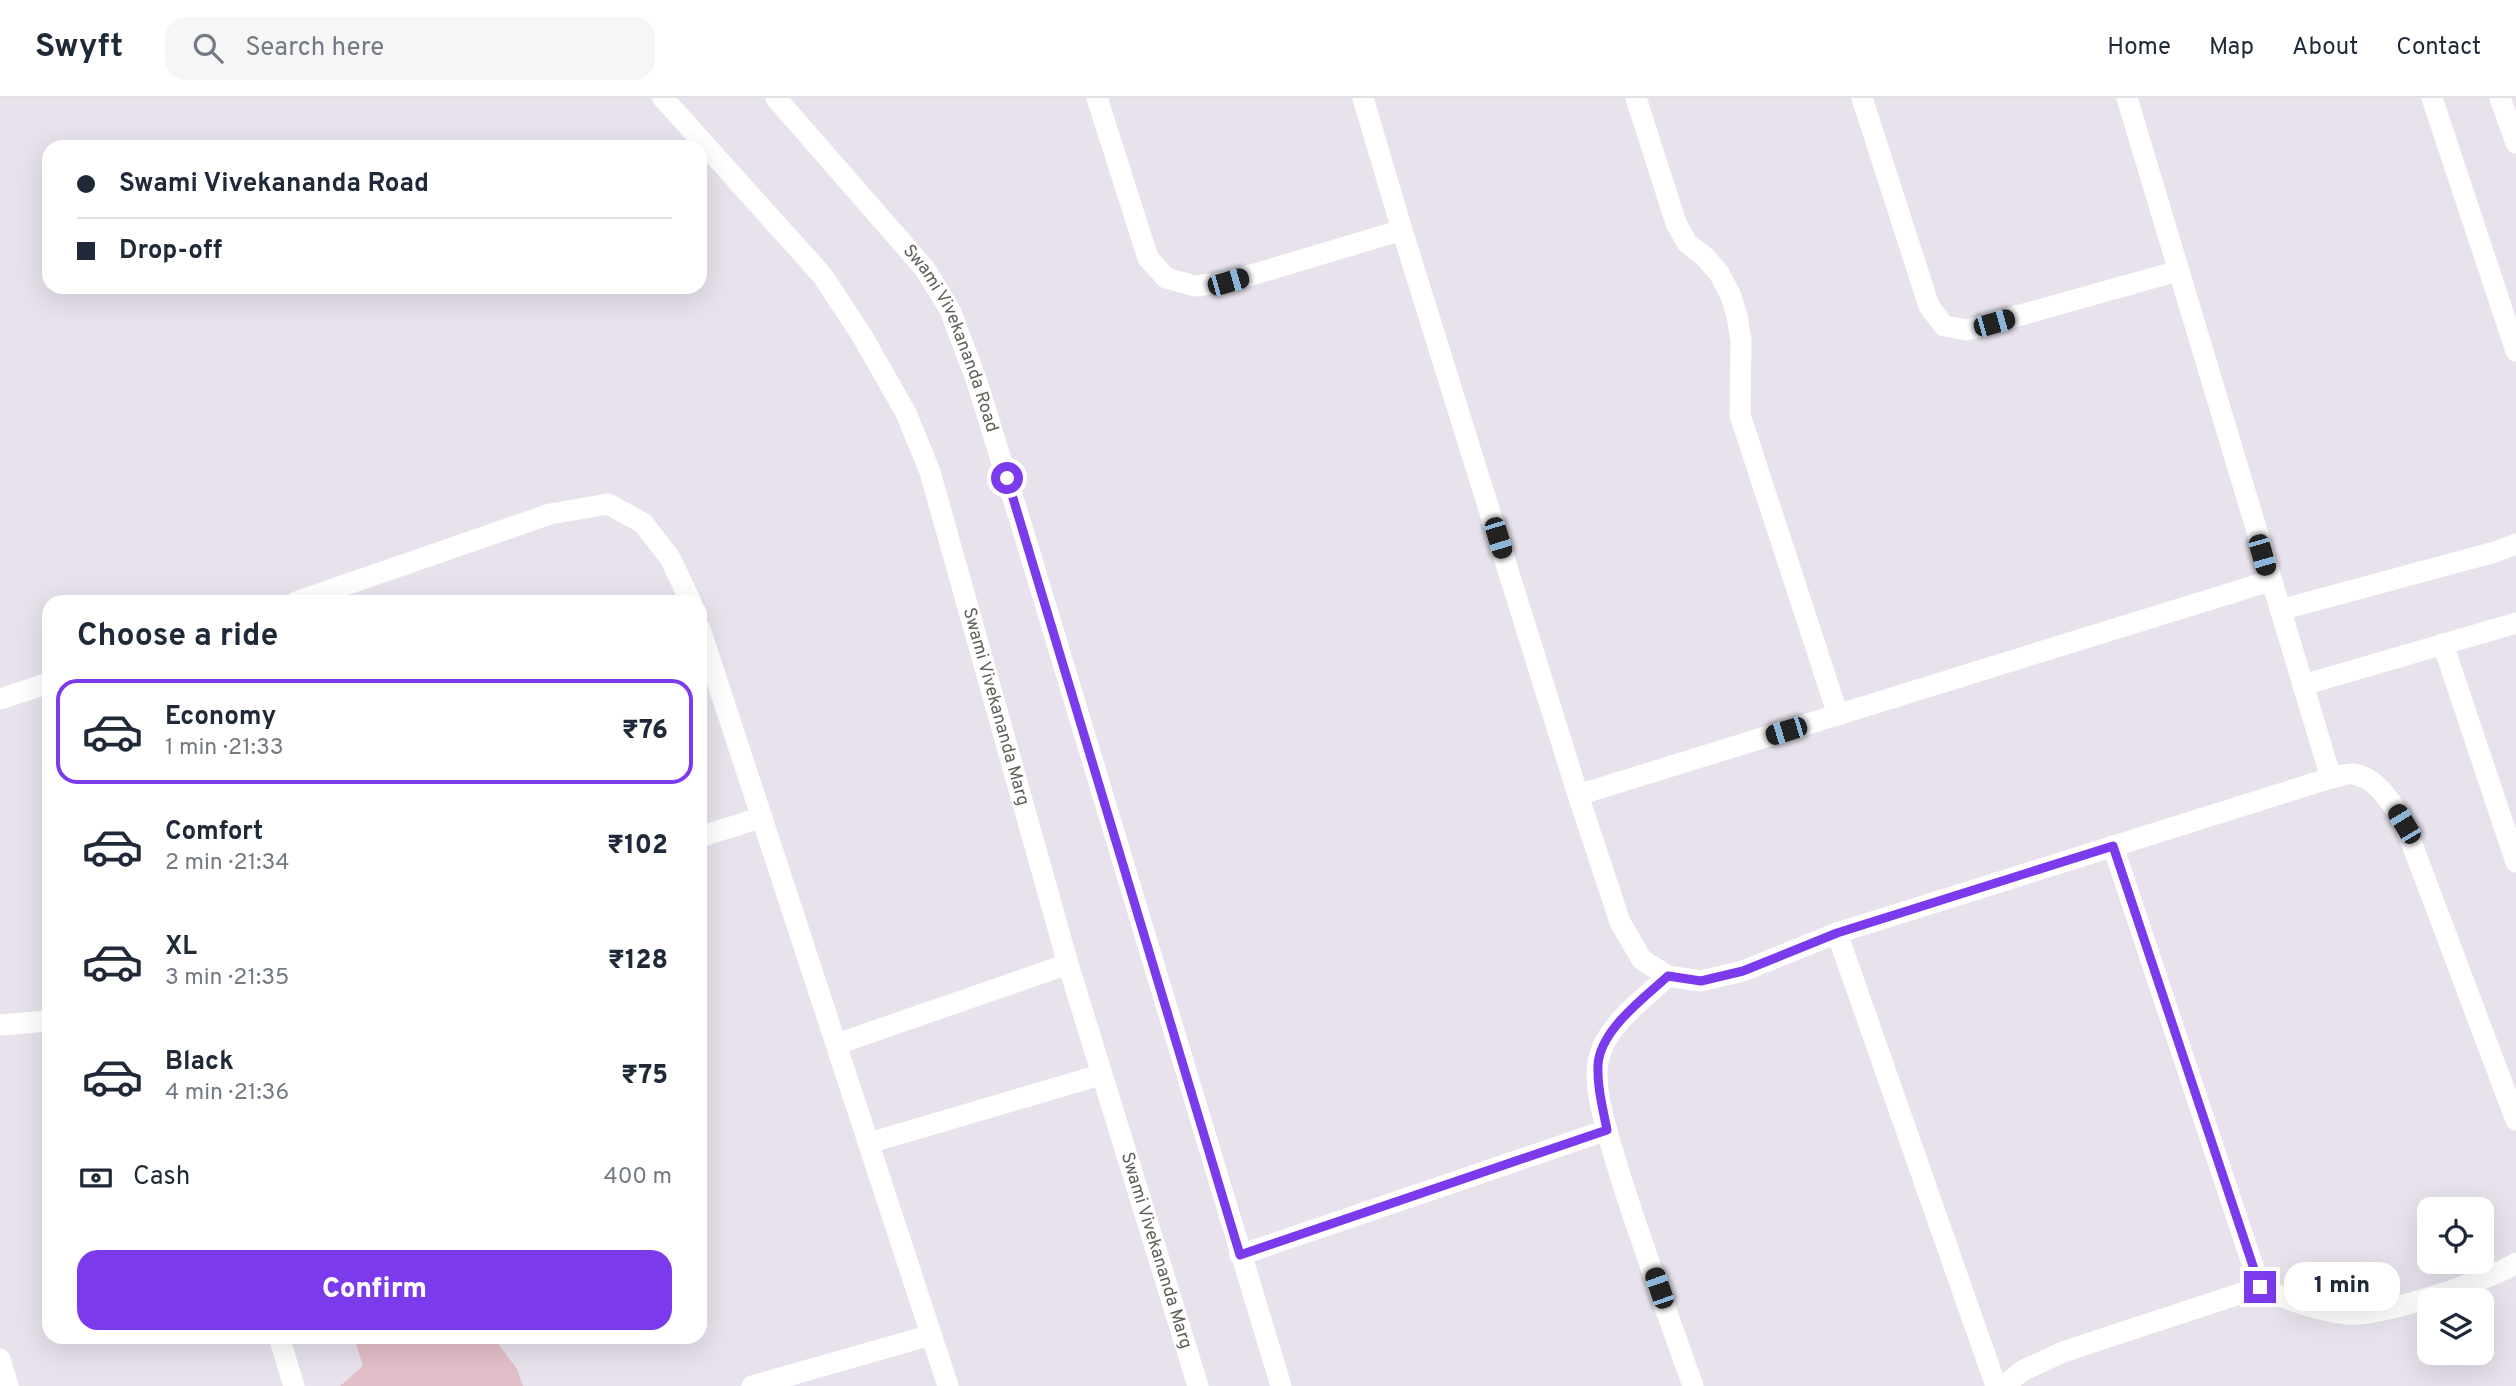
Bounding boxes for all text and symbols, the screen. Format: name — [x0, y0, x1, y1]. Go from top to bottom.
search box — [165, 17, 655, 80]
text: Swyft — [35, 27, 123, 69]
icon: search — [189, 29, 227, 67]
text: Search here — [245, 32, 384, 65]
text: Home — [2107, 33, 2171, 63]
text: Map — [2209, 33, 2254, 63]
text: About — [2292, 33, 2358, 63]
text: Contact — [2396, 33, 2481, 63]
text: Swami Vivekananda Road — [119, 168, 429, 201]
text: Drop-off — [119, 235, 222, 268]
street label: Swami Vivekananda Road — [897, 240, 1003, 435]
car — [1205, 266, 1252, 298]
car — [1971, 307, 2018, 339]
route start — [991, 462, 1023, 494]
car — [1482, 515, 1515, 561]
car — [2247, 532, 2278, 578]
street label: Swami Vivekananda Marg — [957, 605, 1034, 808]
text: Choose a ride — [77, 617, 278, 657]
icon: car — [81, 700, 144, 763]
text: Economy — [165, 701, 276, 734]
text: ₹76 — [622, 715, 668, 748]
car — [1763, 715, 1810, 747]
text: 1 min · 21:33 — [165, 734, 284, 763]
car — [2385, 801, 2424, 847]
icon: car — [81, 815, 144, 878]
text: Comfort — [165, 816, 263, 849]
text: ₹102 — [607, 830, 668, 863]
text: 2 min · 21:34 — [165, 849, 290, 878]
icon: car — [81, 930, 144, 993]
text: XL — [165, 931, 197, 964]
text: ₹128 — [608, 945, 668, 978]
text: 3 min · 21:35 — [165, 964, 289, 993]
icon: car — [81, 1045, 144, 1108]
text: Black — [165, 1046, 234, 1079]
text: ₹75 — [621, 1060, 668, 1093]
text: 4 min · 21:36 — [165, 1079, 289, 1108]
street label: Swami Vivekananda Marg — [1115, 1149, 1197, 1352]
icon: cash — [77, 1159, 115, 1197]
text: Cash — [133, 1161, 190, 1194]
text: 400 m — [603, 1163, 672, 1192]
map controls — [2417, 1197, 2494, 1365]
button: locate — [2417, 1197, 2494, 1274]
button: Confirm — [77, 1250, 672, 1330]
callout: 1 min — [2284, 1262, 2400, 1312]
car — [1643, 1265, 1676, 1311]
route end — [2244, 1271, 2276, 1303]
text: 1 min — [2314, 1272, 2370, 1301]
button: layers — [2417, 1288, 2494, 1365]

